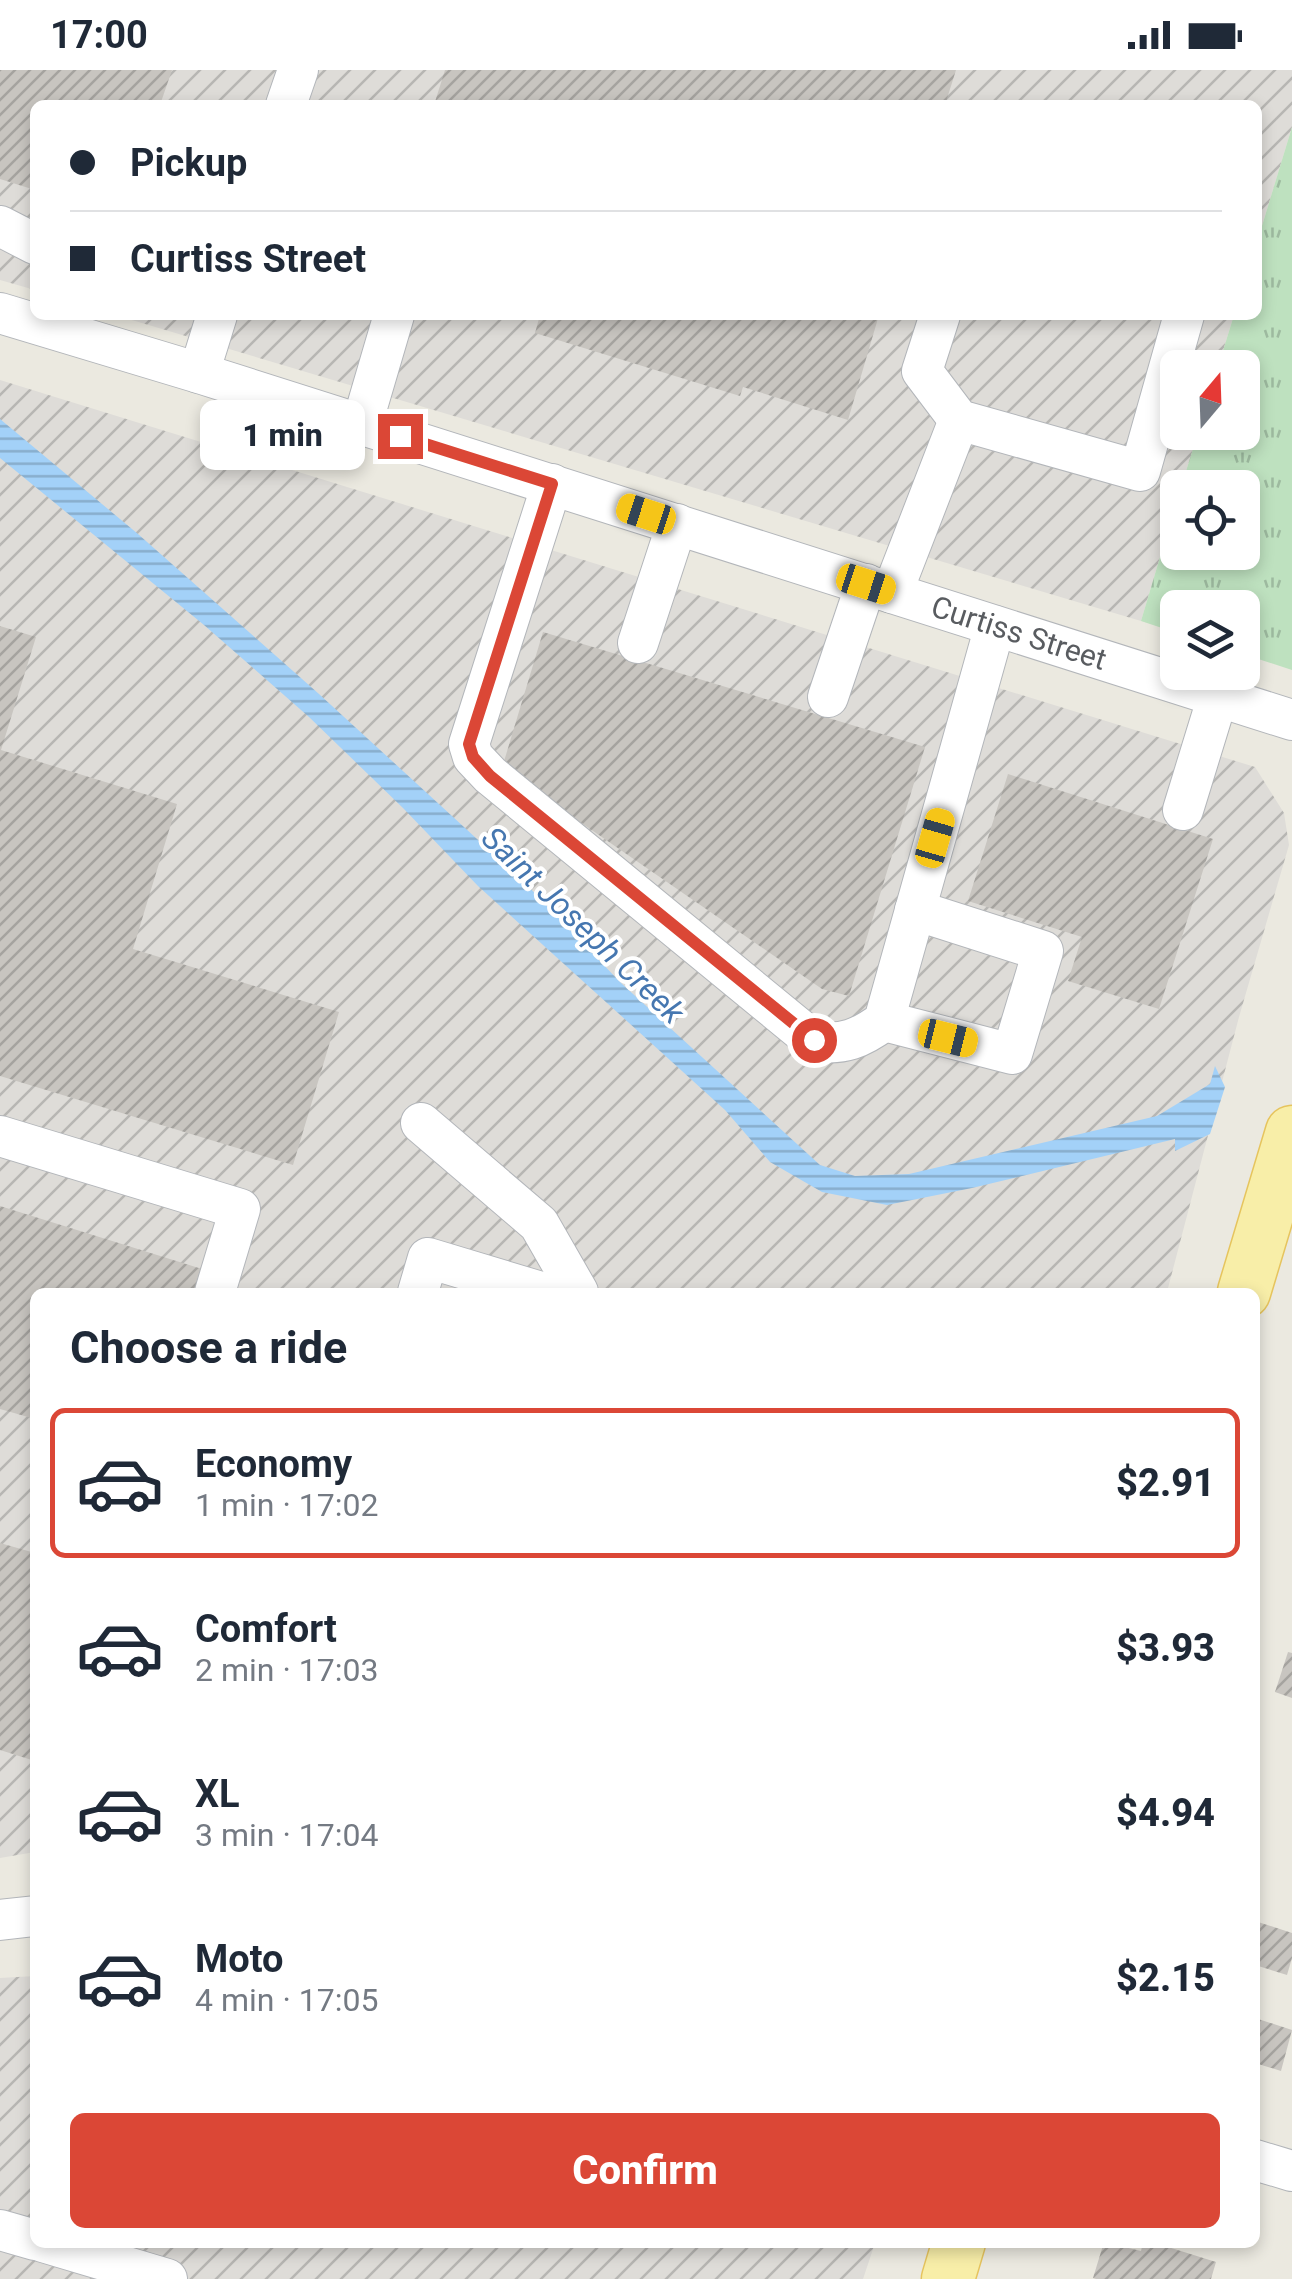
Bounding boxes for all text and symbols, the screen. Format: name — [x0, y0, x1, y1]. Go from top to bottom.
text: 17:00 — [50, 13, 148, 57]
text: Pickup — [130, 141, 247, 185]
text: Curtiss Street — [130, 237, 366, 281]
north arrow — [1160, 350, 1260, 450]
map controls — [1160, 350, 1260, 690]
callout: 1 min — [200, 401, 365, 471]
route end — [378, 414, 423, 459]
text: 1 min — [242, 416, 323, 454]
button: locate — [1160, 470, 1260, 570]
car — [613, 490, 679, 538]
car — [833, 560, 899, 608]
street label: Curtiss Street — [927, 589, 1111, 677]
button: layers — [1160, 590, 1260, 690]
car — [912, 805, 958, 871]
water label: Saint Joseph Creek — [474, 819, 693, 1032]
car — [915, 1016, 981, 1060]
route start — [792, 1018, 837, 1063]
text: Choose a ride — [70, 1321, 347, 1374]
icon: car — [75, 1438, 165, 1528]
text: Economy — [195, 1442, 352, 1486]
text: $2.91 — [1116, 1461, 1215, 1505]
text: 1 min · 17:02 — [195, 1486, 378, 1524]
icon: car — [75, 1603, 165, 1693]
text: Comfort — [195, 1607, 337, 1651]
text: $3.93 — [1116, 1626, 1215, 1670]
text: 2 min · 17:03 — [195, 1651, 378, 1689]
icon: car — [75, 1768, 165, 1858]
text: XL — [195, 1772, 240, 1816]
text: $4.94 — [1116, 1791, 1215, 1835]
text: 3 min · 17:04 — [195, 1816, 378, 1854]
icon: car — [75, 1933, 165, 2023]
text: Moto — [195, 1937, 284, 1981]
text: $2.15 — [1116, 1956, 1215, 2000]
text: 4 min · 17:05 — [195, 1981, 378, 2019]
button: Confirm — [70, 2113, 1220, 2228]

